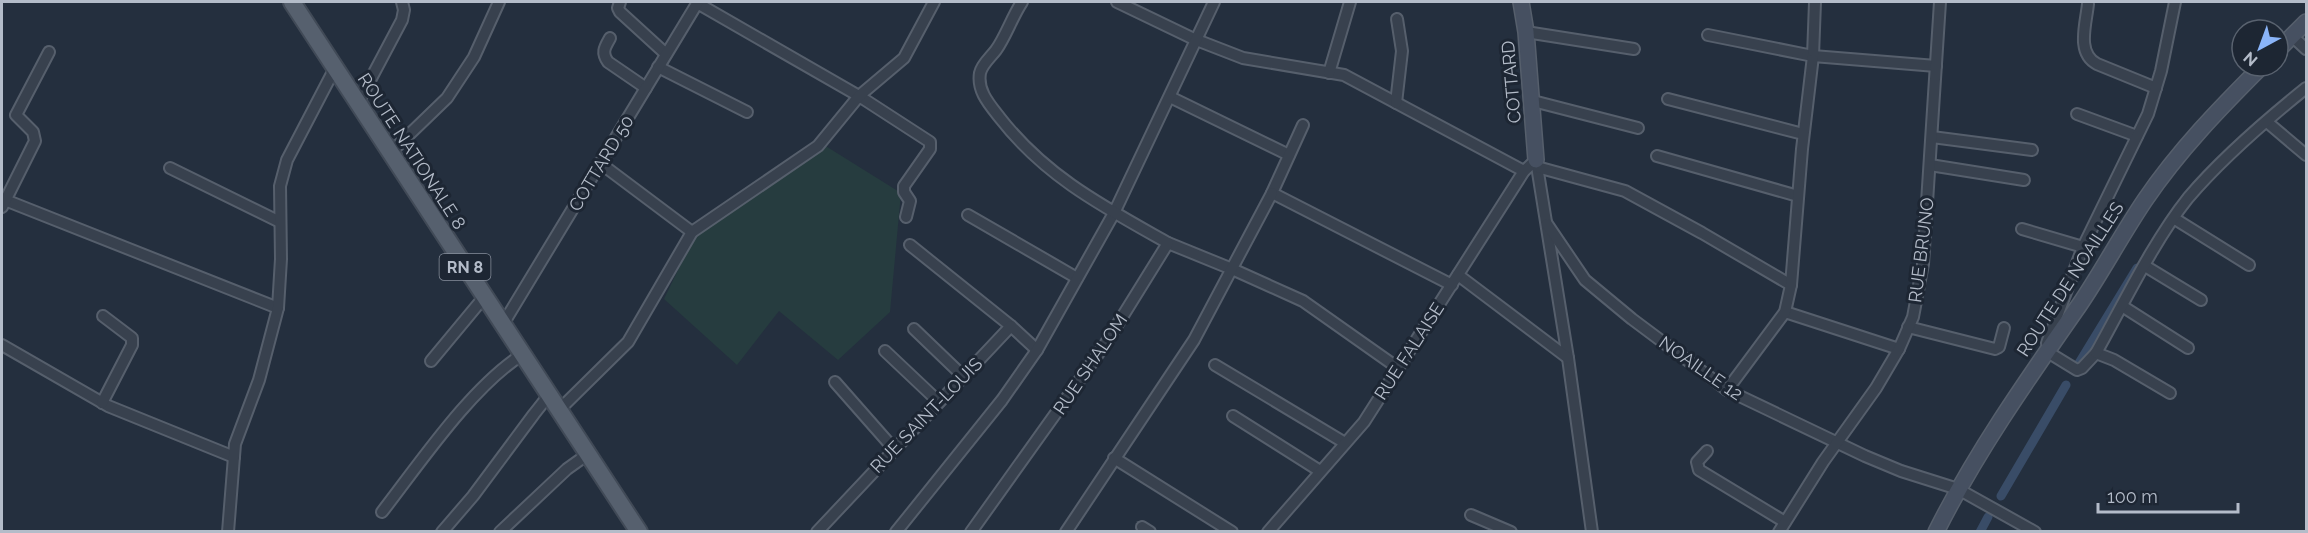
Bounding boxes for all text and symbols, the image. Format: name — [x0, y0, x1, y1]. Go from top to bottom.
north arrow — [2230, 18, 2290, 78]
street label: COTTARD — [1497, 40, 1525, 124]
text: N — [2240, 48, 2261, 70]
street label: ROUTE NATIONALE 8 — [354, 69, 470, 233]
street label: COTTARD 50 — [564, 111, 638, 215]
street label: RUE BRUNO — [1904, 196, 1938, 304]
street label: ROUTE DE NOAILLES — [2012, 198, 2128, 360]
road number: RN 8 — [440, 254, 490, 280]
street label: RUE FALAISE — [1370, 298, 1448, 404]
street label: RUE SHALOM — [1049, 310, 1131, 418]
street label: NOAILLE 12 — [1655, 332, 1747, 404]
street label: RUE SAINT-LOUIS — [866, 353, 986, 477]
scale bar — [2098, 476, 2238, 514]
text: 100 m — [2107, 486, 2158, 507]

